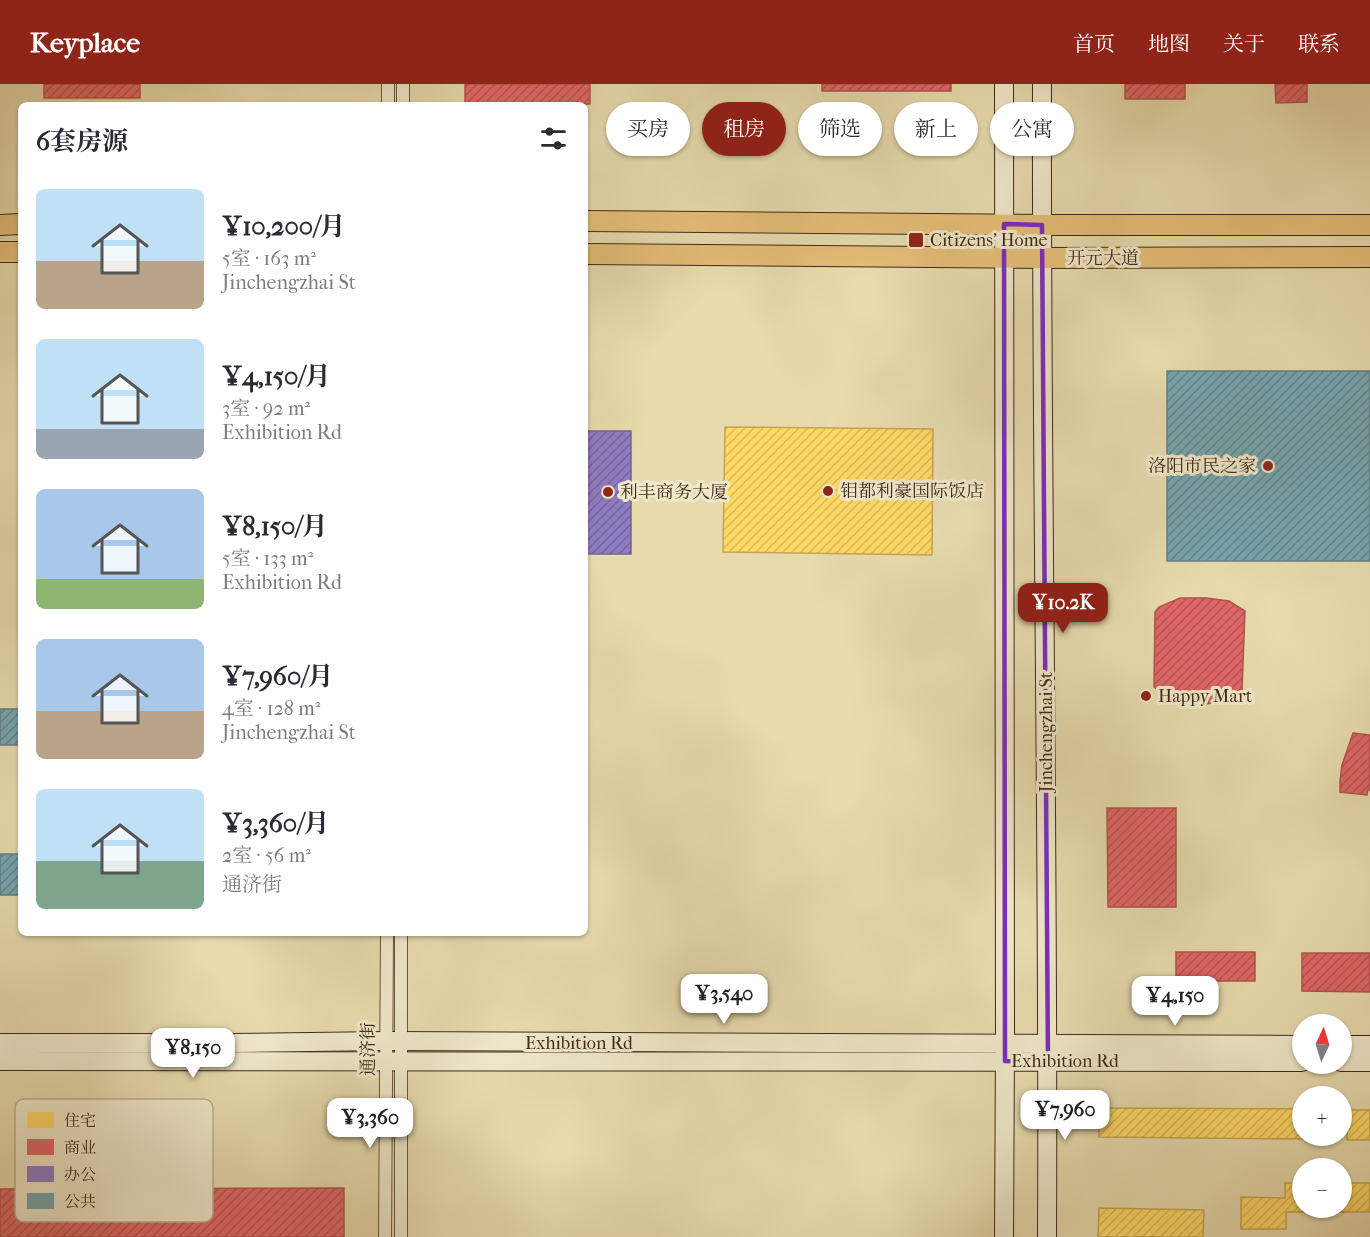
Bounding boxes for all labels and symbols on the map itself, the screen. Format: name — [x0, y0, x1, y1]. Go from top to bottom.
place label: Citizens' Home — [930, 230, 1048, 251]
marker: Citizens' Home — [907, 231, 925, 249]
street label: 开元大道 — [1067, 248, 1139, 269]
place label: 洛阳市民之家 — [1148, 456, 1256, 477]
marker: 洛阳市民之家 — [1261, 459, 1275, 473]
place label: 钼都利豪国际饭店 — [840, 481, 984, 502]
place label: 利丰商务大厦 — [620, 482, 728, 503]
marker: 钼都利豪国际饭店 — [821, 484, 835, 498]
marker: 利丰商务大厦 — [601, 485, 615, 499]
pin: ¥10.2K — [1014, 583, 1112, 634]
street label: Jinchengzhai St — [1036, 671, 1057, 794]
place label: Happy Mart — [1158, 686, 1253, 707]
marker: Happy Mart — [1139, 689, 1153, 703]
pin: ¥3,540 — [675, 974, 773, 1025]
pin: ¥4,150 — [1126, 976, 1224, 1027]
north arrow — [1292, 1014, 1352, 1074]
street label: 通济街 — [358, 1022, 379, 1076]
pin: ¥8,150 — [144, 1028, 242, 1079]
street label: Exhibition Rd — [525, 1033, 633, 1054]
street label: Exhibition Rd — [1011, 1051, 1119, 1072]
pin: ¥7,960 — [1016, 1090, 1114, 1141]
pin: ¥3,360 — [321, 1098, 419, 1149]
legend — [15, 1099, 213, 1222]
text: 住宅 — [64, 1111, 96, 1130]
text: 商业 — [64, 1138, 96, 1157]
text: 办公 — [64, 1165, 96, 1184]
text: 公共 — [64, 1192, 96, 1211]

